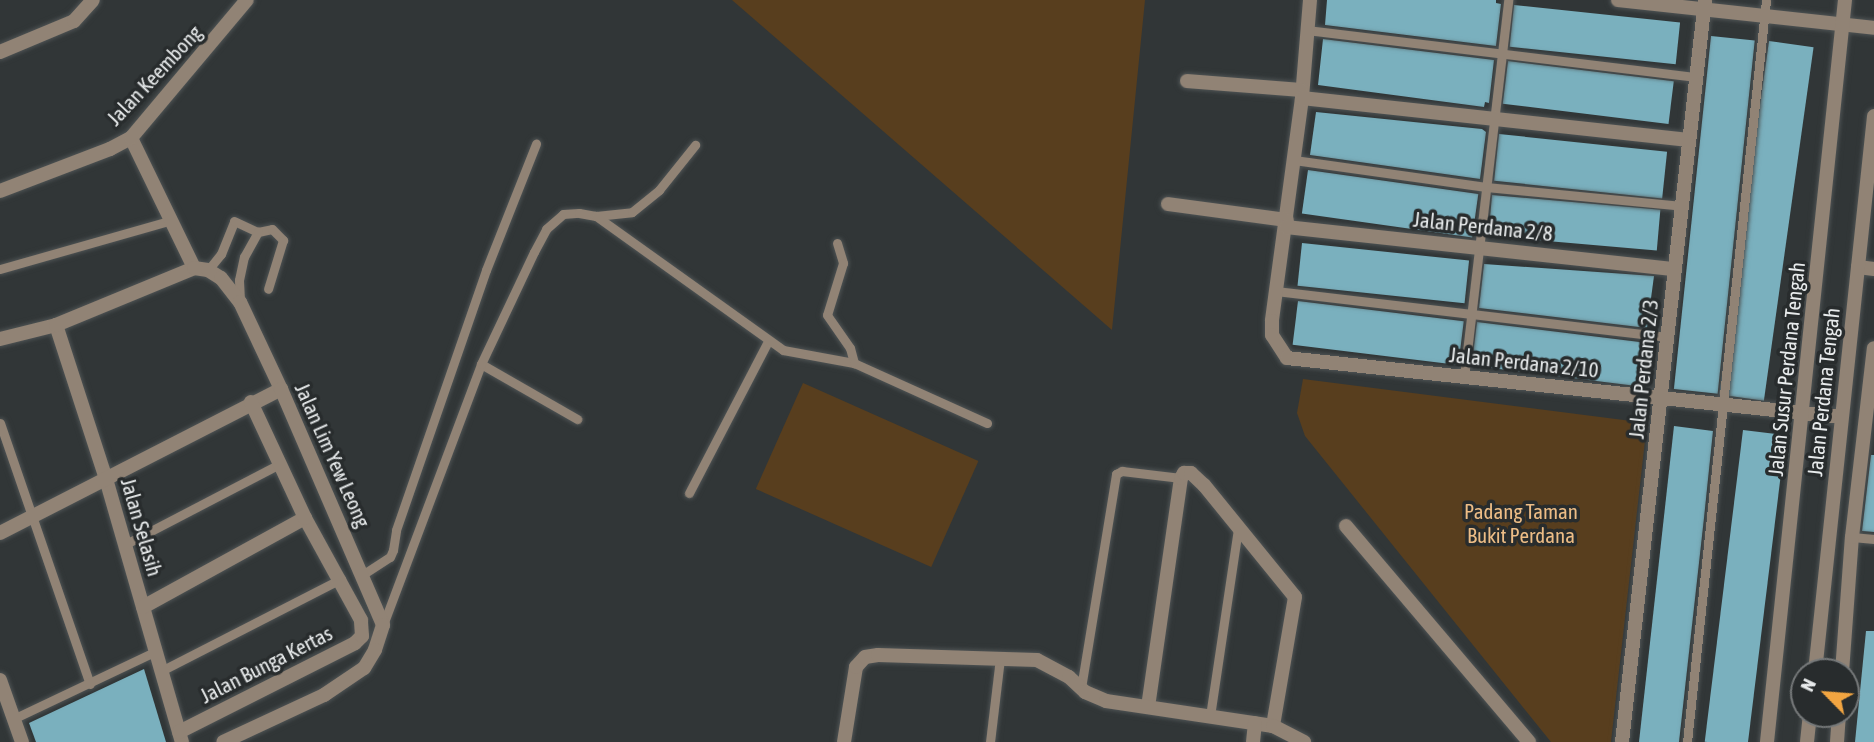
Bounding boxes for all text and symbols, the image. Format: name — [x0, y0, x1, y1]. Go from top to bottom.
street label: Jalan Keembong — [101, 20, 207, 130]
street label: Jalan Perdana 2/8 — [1412, 206, 1554, 246]
street label: Jalan Susur Perdana Tengah — [1762, 261, 1810, 477]
street label: Jalan Perdana 2/3 — [1623, 298, 1663, 440]
street label: Jalan Perdana Tengah — [1802, 306, 1844, 478]
street label: Jalan Perdana 2/10 — [1448, 342, 1600, 382]
street label: Jalan Lim Yew Leong — [290, 379, 376, 531]
street label: Jalan Selasih — [116, 475, 168, 579]
park label: Padang Taman Bukit Perdana — [1464, 498, 1578, 548]
street label: Jalan Bunga Kertas — [196, 620, 336, 708]
north arrow — [1790, 658, 1860, 728]
text: N — [1795, 675, 1820, 695]

